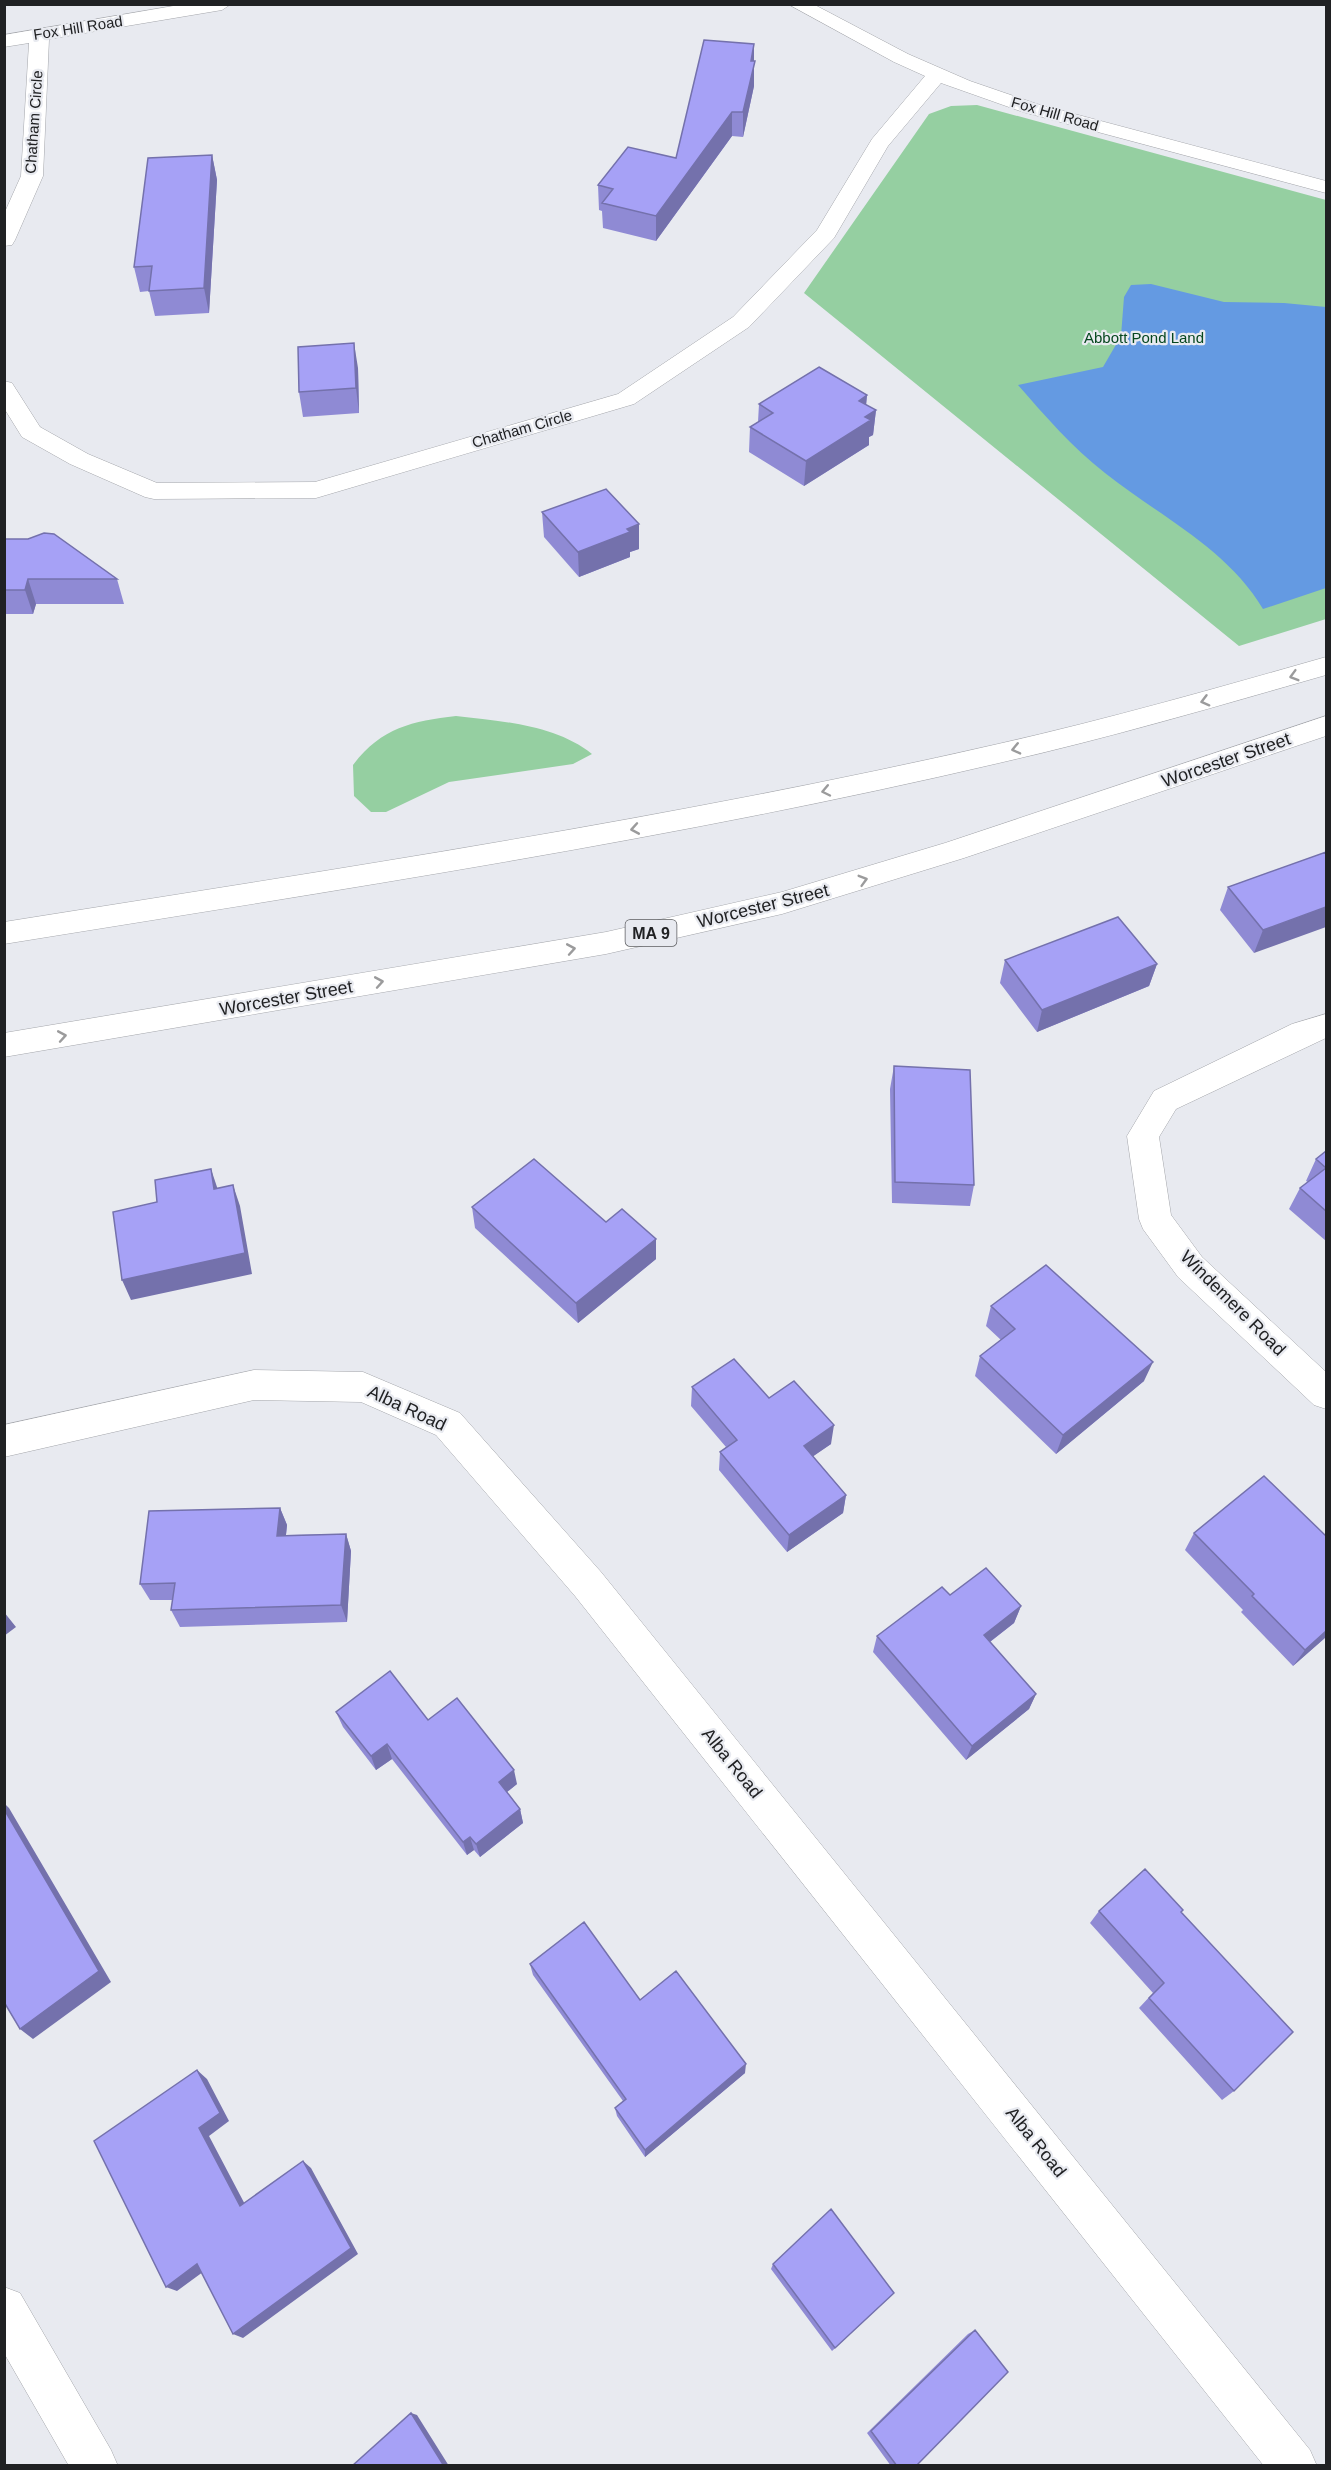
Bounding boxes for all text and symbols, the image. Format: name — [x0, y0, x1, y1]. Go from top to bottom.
street label: Fox Hill Road — [32, 12, 124, 43]
street label: Chatham Circle — [21, 70, 46, 174]
street label: Fox Hill Road — [1010, 93, 1101, 134]
park label: Abbott Pond Land — [1084, 329, 1204, 346]
street label: Chatham Circle — [470, 406, 574, 451]
one-way arrow — [1289, 669, 1300, 681]
one-way arrow — [1200, 693, 1210, 706]
street label: Worcester Street — [1159, 729, 1293, 791]
one-way arrow — [1011, 742, 1021, 755]
one-way arrow — [821, 784, 831, 797]
one-way arrow — [630, 822, 640, 835]
one-way arrow — [857, 875, 868, 887]
street label: Worcester Street — [695, 880, 831, 932]
road number: MA 9 — [626, 920, 676, 946]
one-way arrow — [566, 943, 576, 956]
street label: Worcester Street — [218, 976, 354, 1020]
one-way arrow — [374, 977, 383, 989]
one-way arrow — [58, 1030, 67, 1042]
street label: Windemere Road — [1176, 1246, 1290, 1360]
street label: Alba Road — [365, 1381, 449, 1435]
street label: Alba Road — [698, 1724, 766, 1802]
street label: Alba Road — [1002, 2103, 1070, 2181]

